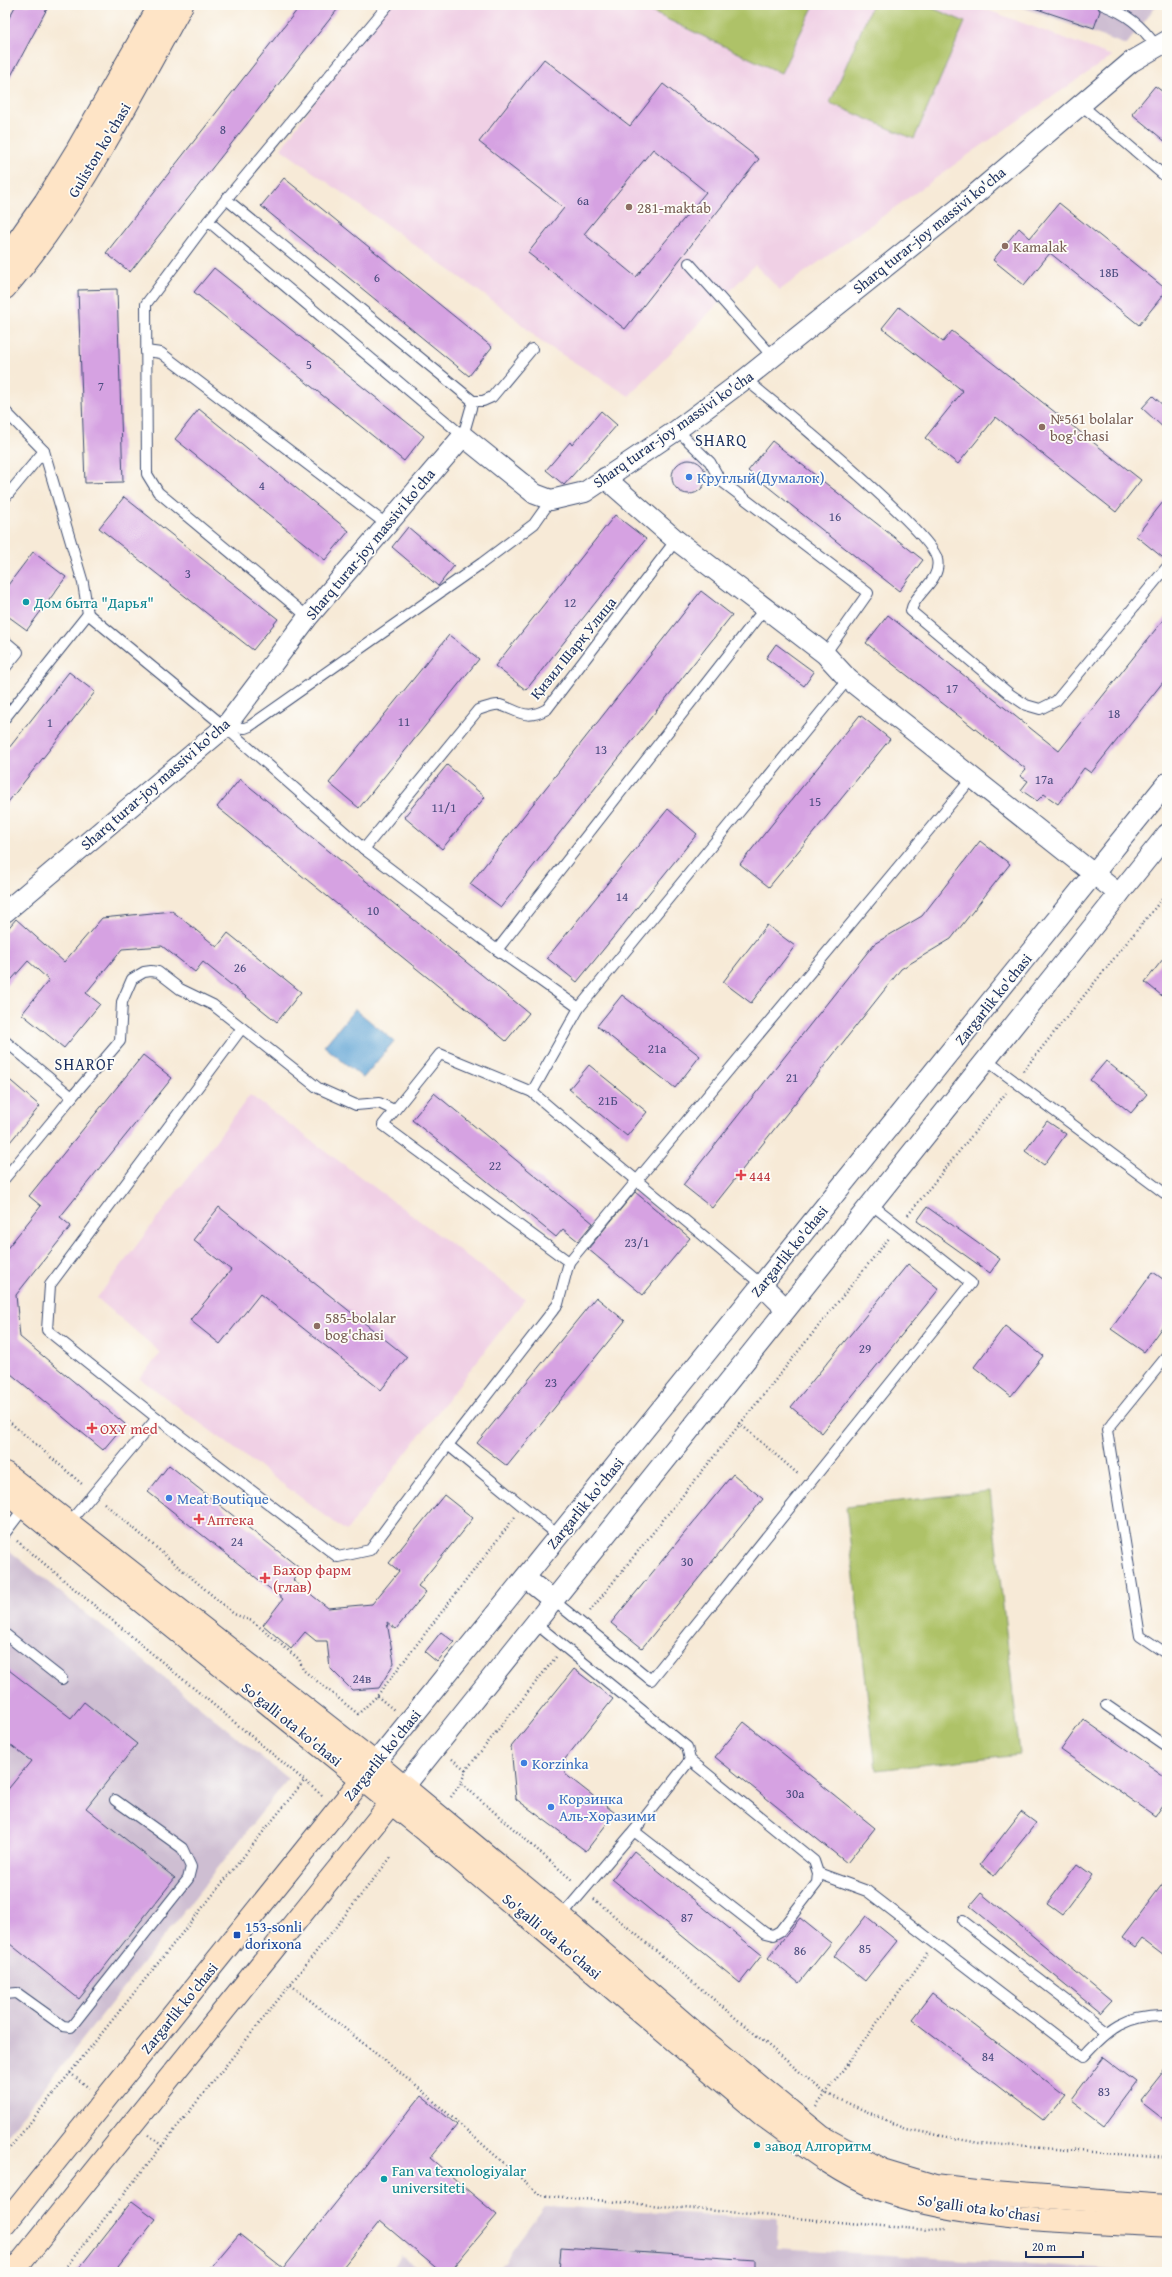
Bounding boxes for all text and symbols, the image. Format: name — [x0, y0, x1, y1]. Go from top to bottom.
street label: Guliston ko'chasi — [62, 99, 136, 201]
house number: 8 — [220, 120, 226, 139]
street label: Sharq turar-joy massivi ko'cha — [848, 162, 1010, 298]
house number: 6a — [577, 191, 590, 210]
place label: 281-maktab — [637, 197, 711, 218]
marker: 281-maktab — [624, 202, 634, 212]
place label: Kamalak — [1013, 236, 1068, 257]
marker: Kamalak — [1000, 241, 1010, 251]
house number: 18Б — [1099, 263, 1119, 282]
house number: 6 — [374, 268, 380, 287]
house number: 5 — [306, 355, 312, 374]
street label: Sharq turar-joy massivi ko'cha — [589, 365, 757, 493]
house number: 7 — [98, 377, 104, 396]
place label: №561 bolalar bog'chasi — [1050, 408, 1133, 446]
marker: №561 bolalar bog'chasi — [1037, 422, 1047, 432]
district label: SHARQ — [695, 428, 747, 452]
street label: Sharq turar-joy massivi ko'cha — [300, 464, 440, 624]
place label: Круглый(Думалок) — [697, 467, 824, 488]
marker: Круглый(Думалок) — [684, 472, 694, 482]
house number: 4 — [259, 476, 265, 495]
house number: 16 — [829, 507, 841, 526]
house number: 3 — [185, 564, 191, 583]
place label: Дом быта "Дарья" — [33, 592, 154, 613]
street label: Қизил Шарқ Улица — [525, 592, 621, 704]
house number: 12 — [564, 593, 576, 612]
marker: Дом быта "Дарья" — [21, 597, 31, 607]
house number: 17 — [946, 679, 958, 698]
house number: 18 — [1108, 704, 1120, 723]
house number: 11 — [398, 712, 410, 731]
house number: 1 — [47, 713, 53, 732]
street label: Sharq turar-joy massivi ko'cha — [76, 713, 234, 855]
house number: 13 — [595, 740, 607, 759]
house number: 17а — [1035, 770, 1054, 789]
house number: 15 — [809, 792, 821, 811]
house number: 11/1 — [432, 798, 456, 817]
house number: 14 — [616, 887, 628, 906]
house number: 10 — [367, 901, 379, 920]
street label: Zargarlik ko'chasi — [950, 949, 1036, 1049]
house number: 26 — [234, 958, 246, 977]
house number: 21а — [648, 1039, 667, 1058]
district label: SHAROF — [55, 1052, 115, 1076]
house number: 21 — [786, 1068, 798, 1087]
house number: 21Б — [598, 1091, 618, 1110]
house number: 22 — [489, 1156, 501, 1175]
place label: 444 — [749, 1165, 771, 1186]
marker: 444 — [736, 1170, 746, 1180]
street label: Zargarlik ko'chasi — [746, 1201, 832, 1301]
house number: 23/1 — [625, 1233, 649, 1252]
place label: 585-bolalar bog'chasi — [325, 1307, 396, 1345]
marker: 585-bolalar bog'chasi — [312, 1321, 322, 1331]
house number: 29 — [859, 1339, 871, 1358]
house number: 23 — [545, 1373, 557, 1392]
place label: OXY med — [100, 1418, 158, 1439]
marker: OXY med — [87, 1423, 97, 1433]
street label: Zargarlik ko'chasi — [542, 1453, 628, 1553]
place label: Meat Boutique — [177, 1488, 269, 1509]
marker: Meat Boutique — [164, 1493, 174, 1503]
place label: Аптека — [207, 1509, 255, 1530]
marker: Аптека — [194, 1514, 204, 1524]
house number: 24 — [231, 1532, 243, 1551]
house number: 30 — [681, 1552, 693, 1571]
place label: Бахор фарм (глав) — [273, 1559, 352, 1597]
marker: Бахор фарм (глав) — [260, 1573, 270, 1583]
house number: 24в — [353, 1669, 371, 1688]
street label: So'galli ota ko'chasi — [237, 1677, 347, 1771]
street label: Zargarlik ko'chasi — [339, 1705, 425, 1805]
place label: Korzinka — [532, 1753, 589, 1774]
marker: Korzinka — [519, 1758, 529, 1768]
house number: 30a — [786, 1784, 805, 1803]
place label: Корзинка Аль-Хоразими — [559, 1788, 656, 1826]
marker: Корзинка Аль-Хоразими — [546, 1802, 556, 1812]
street label: So'galli ota ko'chasi — [498, 1888, 606, 1984]
house number: 87 — [681, 1908, 693, 1927]
place label: 153-sonli dorixona — [245, 1916, 302, 1954]
marker: 153-sonli dorixona — [232, 1930, 242, 1940]
house number: 85 — [859, 1939, 871, 1958]
house number: 86 — [794, 1941, 806, 1960]
street label: Zargarlik ko'chasi — [136, 1958, 222, 2058]
house number: 84 — [982, 2047, 994, 2066]
house number: 83 — [1098, 2082, 1110, 2101]
place label: завод Алгоритм — [765, 2135, 872, 2156]
marker: завод Алгоритм — [752, 2140, 762, 2150]
place label: Fan va texnologiyalar universiteti — [392, 2160, 526, 2198]
marker: Fan va texnologiyalar universiteti — [379, 2174, 389, 2184]
street label: So'galli ota ko'chasi — [916, 2189, 1042, 2227]
scale bar — [1026, 2233, 1083, 2259]
text: 20 m — [1032, 2238, 1056, 2255]

